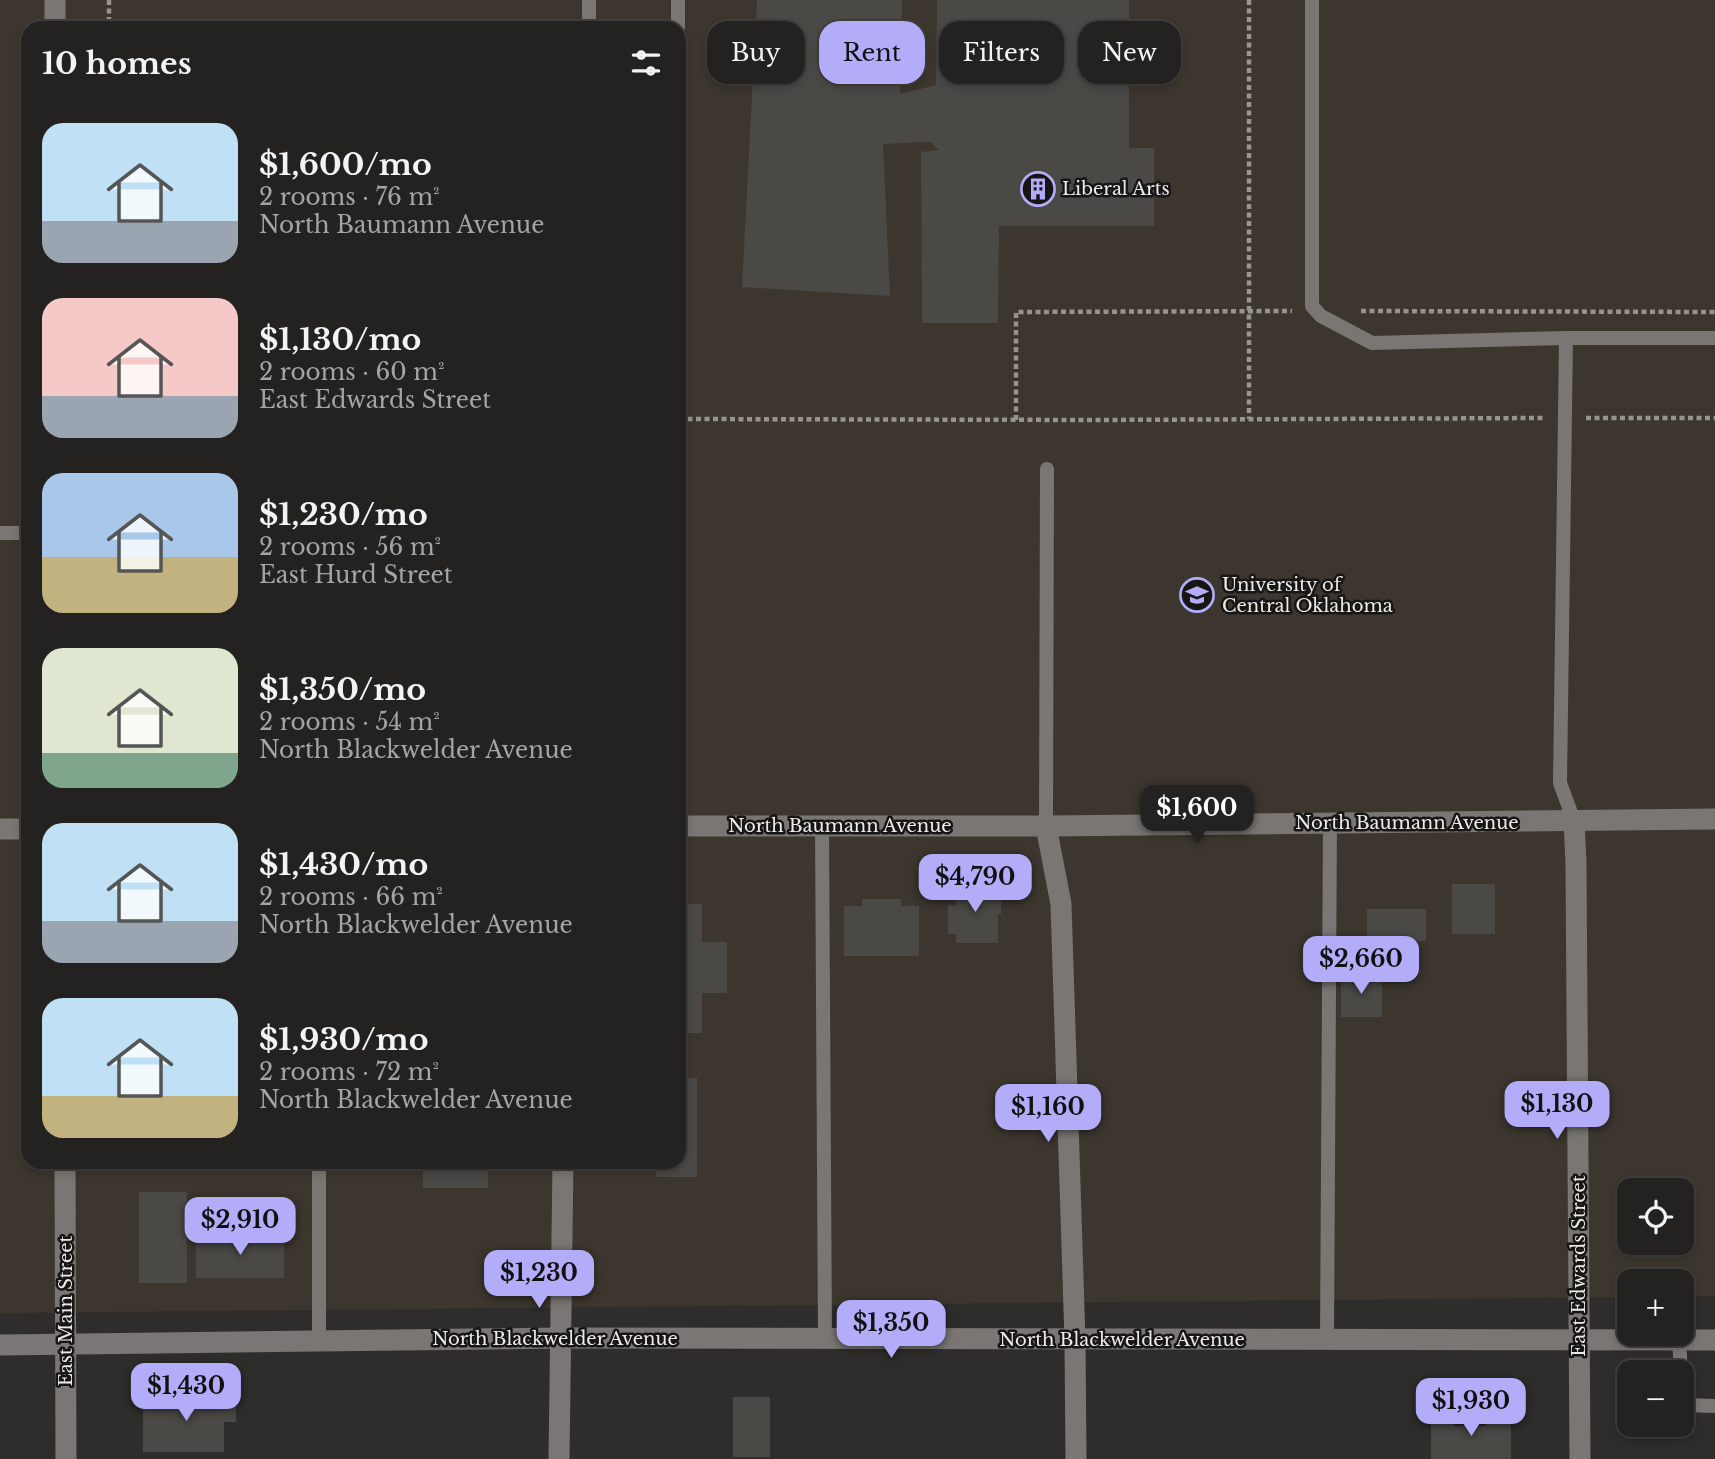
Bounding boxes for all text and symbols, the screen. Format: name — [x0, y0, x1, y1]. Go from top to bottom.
chip: Buy — [707, 21, 805, 84]
chip: Rent — [819, 21, 925, 84]
chip: Filters — [939, 21, 1064, 84]
chip: New — [1078, 21, 1181, 84]
icon: filters — [627, 44, 665, 82]
text: 10 homes — [42, 45, 192, 82]
text: $1,600/mo — [259, 146, 432, 183]
icon: home — [98, 151, 182, 235]
building icon: Liberal Arts — [1019, 170, 1057, 208]
place label: Liberal Arts — [1062, 178, 1170, 200]
text: 2 rooms · 76 m² — [259, 183, 440, 211]
text: North Baumann Avenue — [259, 211, 544, 239]
text: $1,130/mo — [259, 321, 421, 358]
icon: home — [98, 326, 182, 410]
text: 2 rooms · 60 m² — [259, 358, 445, 386]
text: East Edwards Street — [259, 386, 491, 414]
text: $1,230/mo — [259, 496, 428, 533]
icon: home — [98, 501, 182, 585]
text: 2 rooms · 56 m² — [259, 533, 441, 561]
text: East Hurd Street — [259, 561, 452, 589]
place label: University of Central Oklahoma — [1222, 574, 1393, 617]
school or university icon: University of Central Oklahoma — [1178, 576, 1216, 614]
text: $1,350/mo — [259, 671, 426, 708]
icon: home — [98, 676, 182, 760]
text: 2 rooms · 54 m² — [259, 708, 440, 736]
text: North Blackwelder Avenue — [259, 736, 573, 764]
pin: $1,600 — [1140, 786, 1254, 845]
text: $1,600 — [1157, 794, 1237, 822]
street label: North Baumann Avenue — [1295, 812, 1519, 834]
street label: North Baumann Avenue — [728, 815, 952, 837]
text: $1,430/mo — [259, 846, 428, 883]
icon: home — [98, 851, 182, 935]
pin: $4,790 — [918, 855, 1032, 914]
text: $4,790 — [935, 863, 1015, 891]
text: 2 rooms · 66 m² — [259, 883, 443, 911]
text: North Blackwelder Avenue — [259, 911, 573, 939]
pin: $2,660 — [1304, 936, 1418, 996]
text: $2,660 — [1319, 945, 1403, 973]
text: $1,930/mo — [259, 1021, 429, 1058]
icon: home — [98, 1026, 182, 1110]
text: 2 rooms · 72 m² — [259, 1058, 439, 1086]
pin: $1,130 — [1500, 1082, 1614, 1141]
pin: $1,160 — [991, 1084, 1105, 1144]
text: North Blackwelder Avenue — [259, 1086, 573, 1114]
text: $1,130 — [1521, 1090, 1593, 1118]
text: $1,160 — [1011, 1093, 1085, 1121]
street label: East Edwards Street — [1568, 1175, 1590, 1357]
map controls — [1617, 1178, 1694, 1437]
button: locate — [1617, 1178, 1694, 1255]
pin: $2,910 — [183, 1198, 297, 1257]
text: $2,910 — [201, 1206, 279, 1234]
street label: East Main Street — [55, 1235, 77, 1386]
pin: $1,230 — [482, 1250, 596, 1310]
text: $1,230 — [500, 1259, 578, 1287]
button: + — [1617, 1269, 1694, 1346]
pin: $1,350 — [834, 1300, 948, 1360]
text: $1,350 — [853, 1309, 929, 1337]
street label: North Blackwelder Avenue — [432, 1328, 678, 1350]
street label: North Blackwelder Avenue — [999, 1329, 1245, 1351]
button: − — [1617, 1360, 1694, 1437]
pin: $1,430 — [129, 1364, 243, 1423]
text: $1,430 — [147, 1372, 225, 1400]
pin: $1,930 — [1414, 1378, 1528, 1438]
text: $1,930 — [1432, 1387, 1510, 1415]

